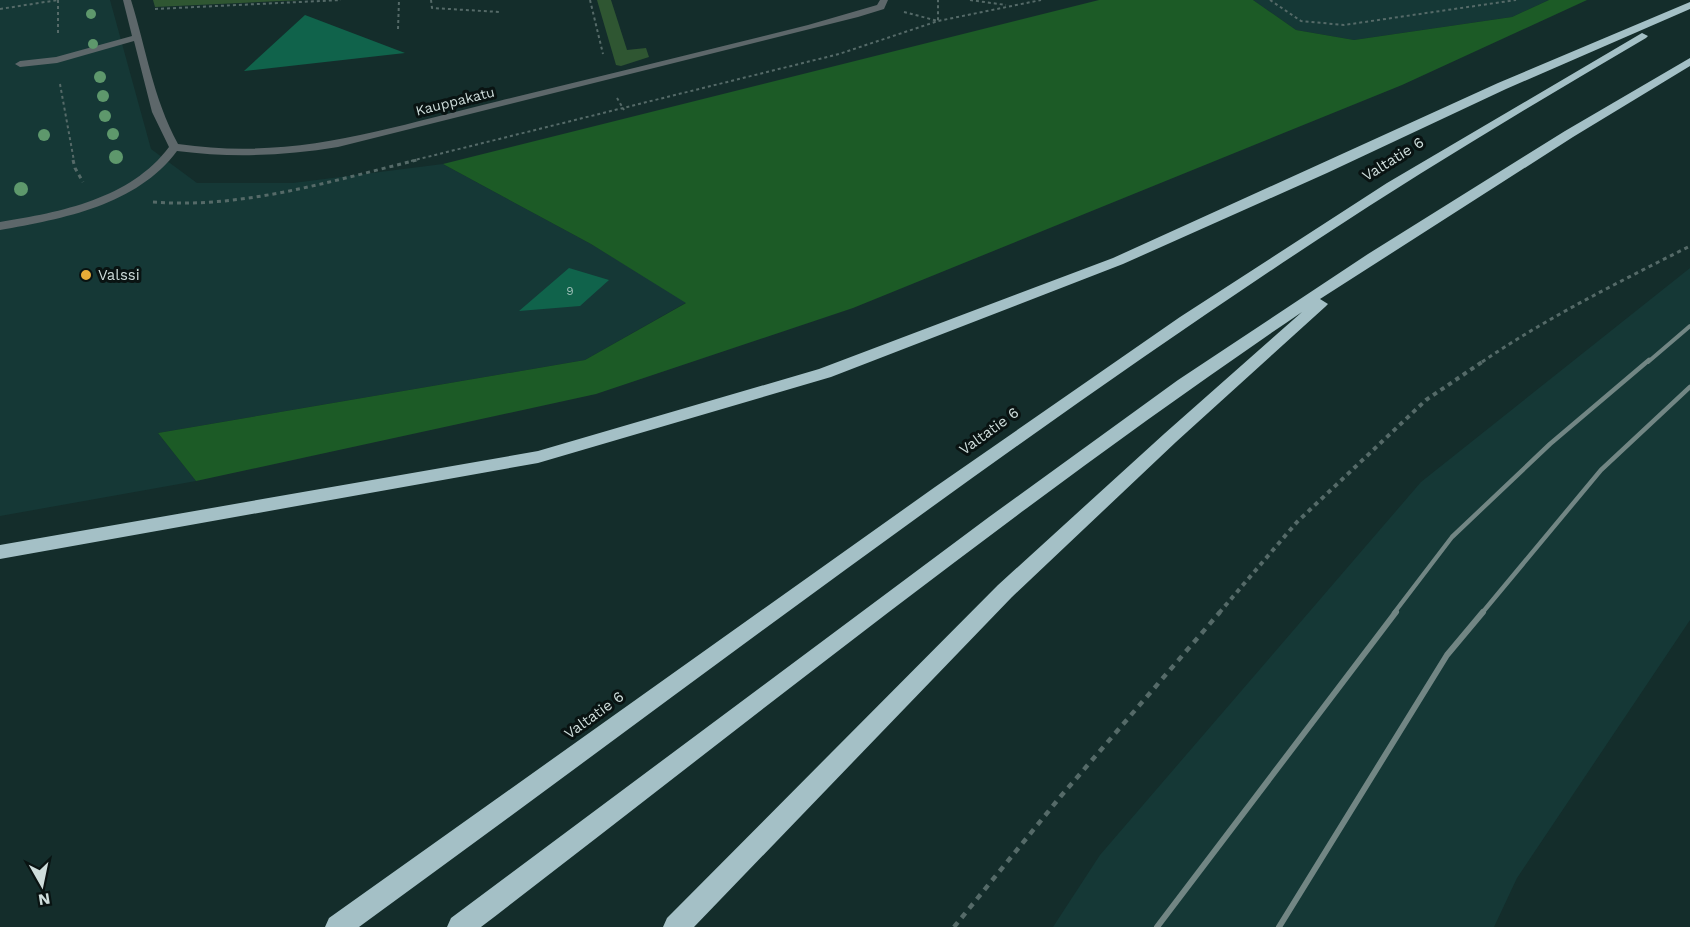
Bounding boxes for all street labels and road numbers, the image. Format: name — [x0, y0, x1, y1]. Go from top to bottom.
street label: Kauppakatu — [414, 83, 496, 119]
street label: Valtatie 6 — [1359, 133, 1427, 185]
street label: Valtatie 6 — [956, 403, 1022, 459]
street label: Valtatie 6 — [561, 687, 627, 743]

